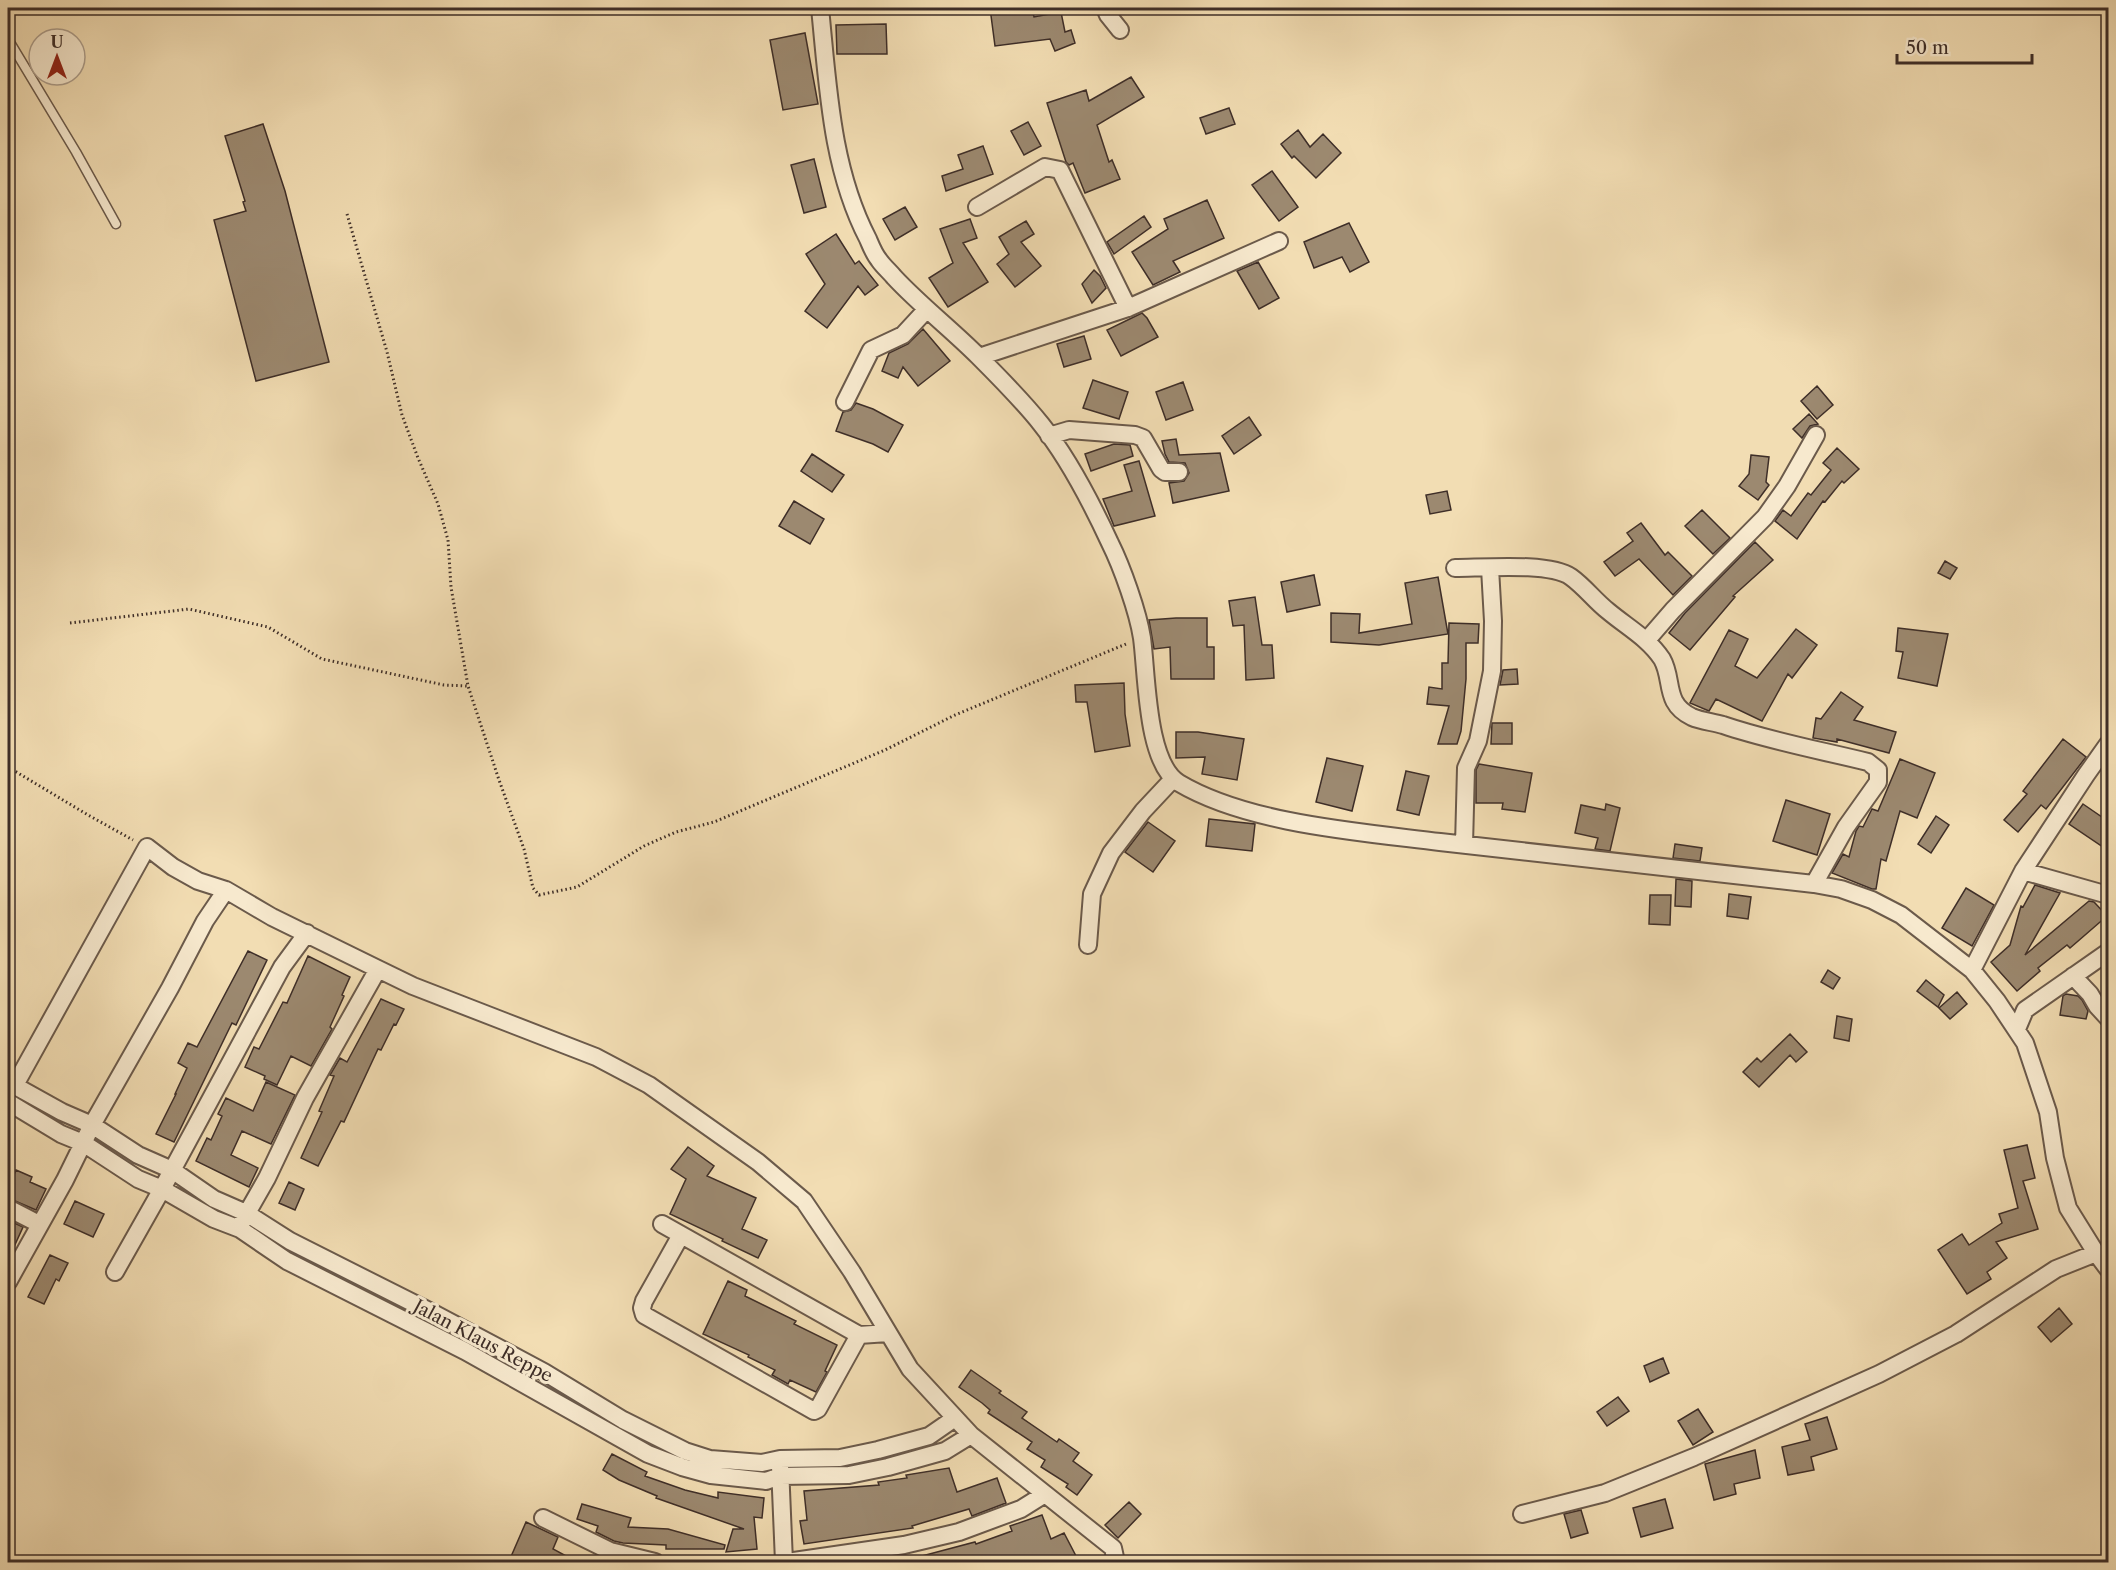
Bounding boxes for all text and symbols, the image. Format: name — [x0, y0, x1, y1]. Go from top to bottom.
north arrow — [27, 27, 87, 87]
scale bar — [1897, 27, 2032, 65]
text: U — [51, 32, 64, 52]
text: 50 m — [1906, 37, 1949, 59]
street label: Jalan Klaus Reppe — [407, 1294, 556, 1387]

